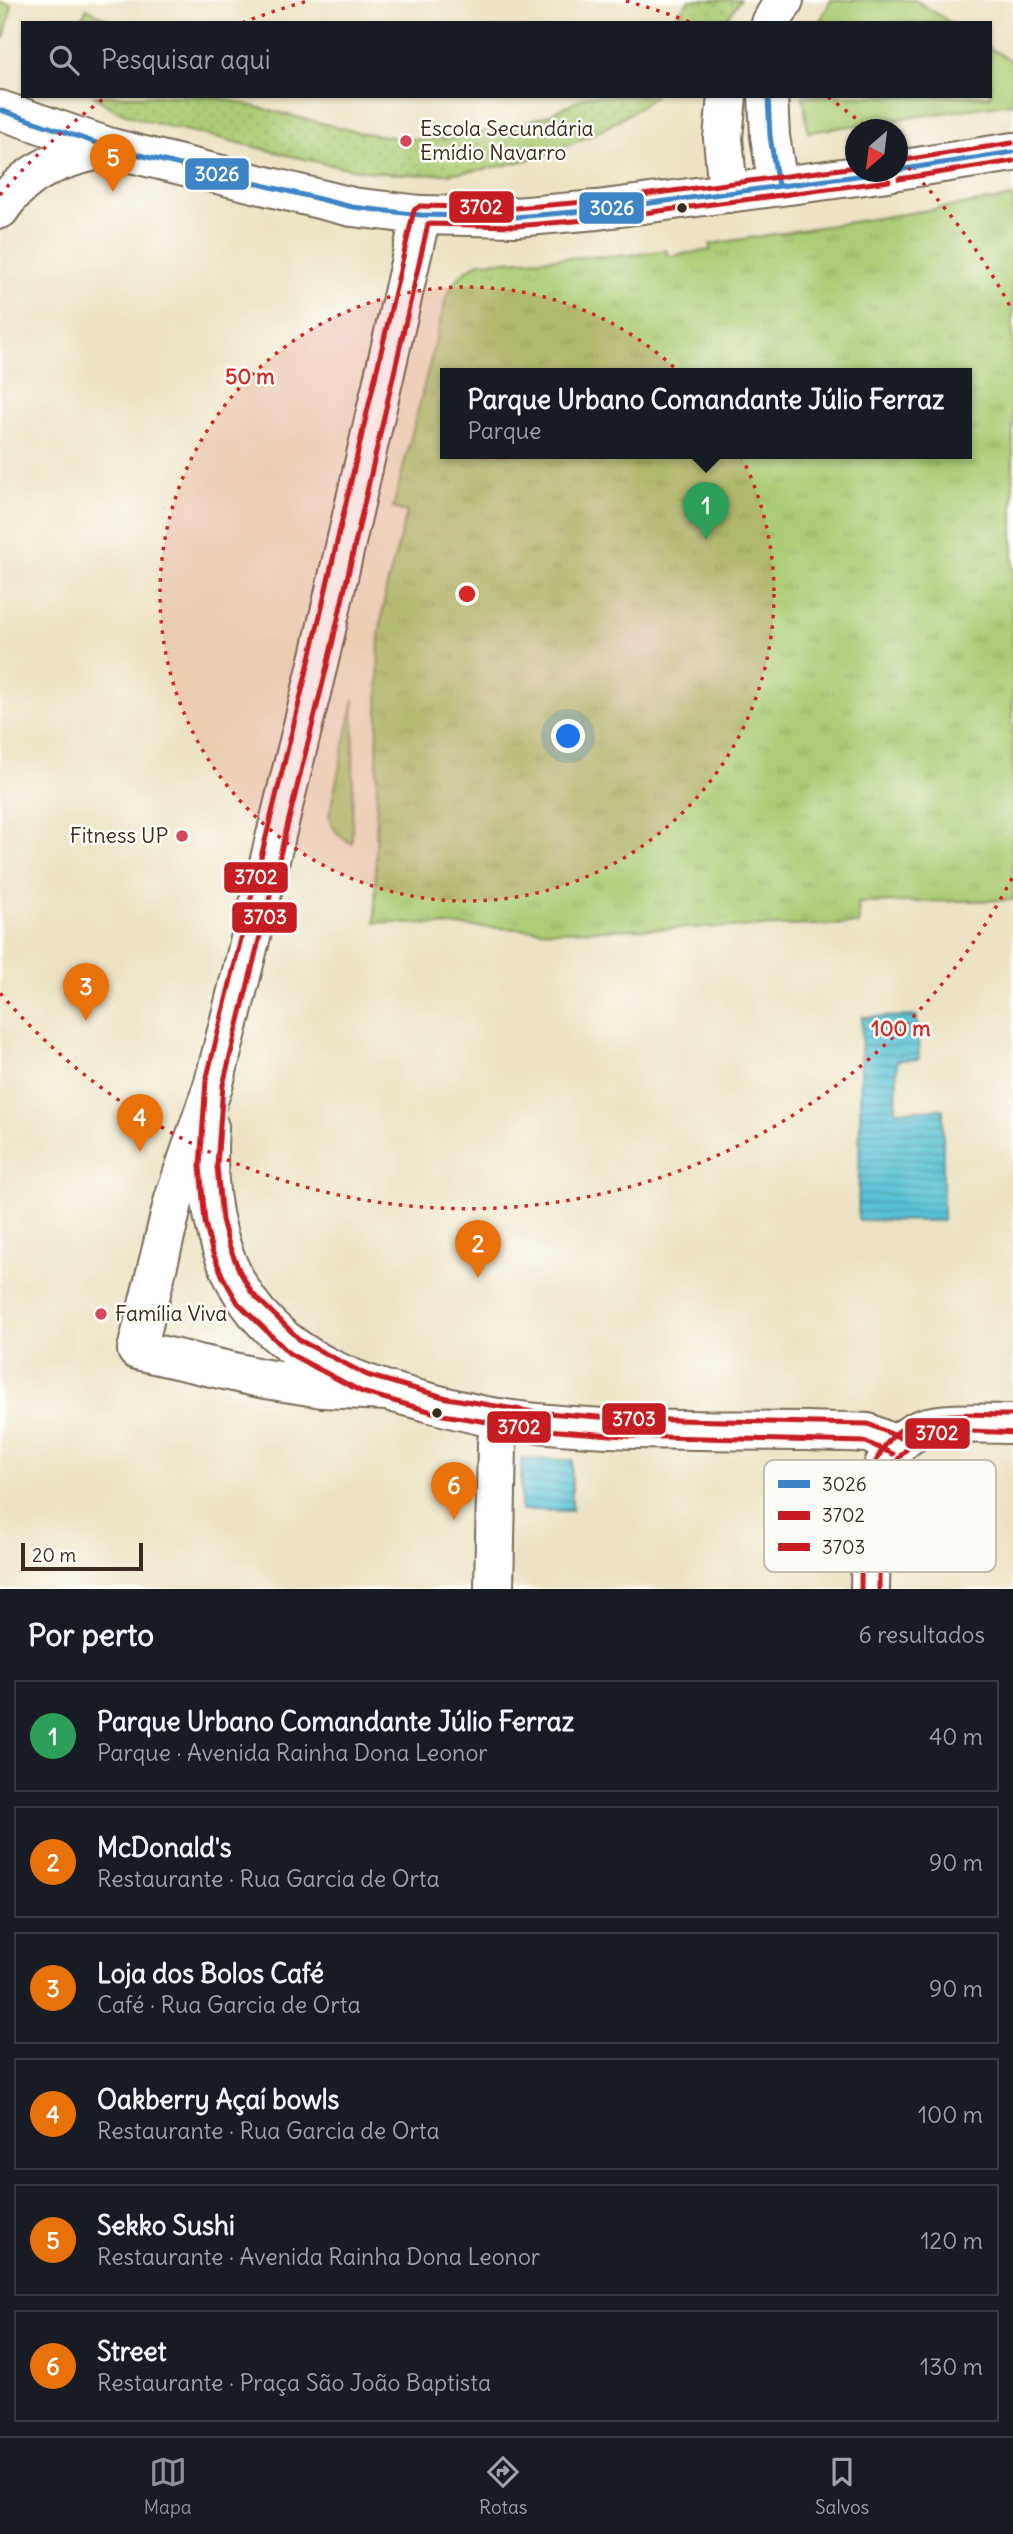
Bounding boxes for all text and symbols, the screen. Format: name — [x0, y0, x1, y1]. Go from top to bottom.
search box — [21, 21, 992, 98]
icon: search — [45, 41, 83, 79]
text: Pesquisar aqui — [101, 43, 270, 76]
place label: Escola Secundária Emídio Navarro — [420, 115, 594, 166]
north arrow — [845, 119, 908, 182]
marker: Escola Secundária Emídio Navarro — [398, 133, 414, 149]
pin: 5 — [90, 134, 136, 192]
line badge: 3026 — [184, 157, 250, 191]
text: 3026 — [195, 162, 239, 186]
line badge: 3702 — [448, 190, 515, 224]
line badge: 3026 — [578, 191, 645, 225]
text: 3702 — [459, 195, 503, 219]
text: 3026 — [590, 196, 634, 220]
unlabelled marker — [675, 201, 689, 215]
text: 50 m — [225, 363, 275, 390]
popup — [440, 368, 972, 459]
text: Parque Urbano Comandante Júlio Ferraz — [467, 383, 945, 416]
text: Parque — [467, 416, 541, 445]
pin: 1 — [683, 482, 729, 540]
centre of rings — [455, 582, 479, 606]
your location — [551, 719, 585, 753]
place label: Fitness UP — [70, 822, 168, 849]
marker: Fitness UP — [174, 828, 190, 844]
line badge: 3702 — [223, 861, 289, 894]
text: 3702 — [234, 865, 278, 889]
line badge: 3703 — [231, 901, 298, 934]
text: 3703 — [243, 905, 287, 929]
pin: 3 — [63, 963, 109, 1021]
text: 100 m — [871, 1015, 931, 1042]
pin: 4 — [117, 1094, 163, 1152]
pin: 2 — [455, 1220, 501, 1278]
place label: Família Viva — [115, 1300, 227, 1327]
marker: Família Viva — [93, 1306, 109, 1322]
line badge: 3703 — [601, 1402, 667, 1436]
unlabelled marker — [430, 1406, 444, 1420]
text: 3703 — [612, 1407, 656, 1431]
line badge: 3702 — [486, 1410, 552, 1444]
text: 3702 — [497, 1415, 541, 1439]
line badge: 3702 — [904, 1417, 971, 1450]
text: 3702 — [915, 1421, 959, 1445]
legend — [764, 1460, 996, 1572]
pin: 6 — [431, 1462, 477, 1520]
text: 3026 — [822, 1472, 867, 1496]
text: 3702 — [822, 1503, 865, 1527]
text: 3703 — [822, 1535, 865, 1559]
scale bar — [21, 1540, 144, 1572]
text: 20 m — [32, 1543, 76, 1567]
text: Por perto — [28, 1616, 154, 1654]
text: 6 resultados — [858, 1620, 985, 1649]
text: Parque Urbano Comandante Júlio Ferraz — [97, 1705, 574, 1738]
text: 1 — [48, 1722, 58, 1751]
text: 40 m — [929, 1722, 983, 1751]
text: Parque · Avenida Rainha Dona Leonor — [97, 1738, 488, 1767]
text: McDonald's — [97, 1831, 232, 1864]
text: 2 — [47, 1848, 59, 1877]
text: 90 m — [929, 1848, 983, 1877]
text: Restaurante · Rua Garcia de Orta — [97, 1864, 440, 1893]
text: Loja dos Bolos Café — [97, 1957, 324, 1990]
text: 3 — [46, 1974, 60, 2003]
text: 90 m — [929, 1974, 983, 2003]
text: Café · Rua Garcia de Orta — [97, 1990, 361, 2019]
text: Oakberry Açaí bowls — [97, 2083, 339, 2116]
text: 4 — [46, 2100, 60, 2129]
text: 100 m — [918, 2100, 983, 2129]
text: Restaurante · Rua Garcia de Orta — [97, 2116, 440, 2145]
text: Sekko Sushi — [97, 2209, 235, 2242]
text: 5 — [46, 2226, 60, 2255]
text: 120 m — [920, 2226, 983, 2255]
text: Restaurante · Avenida Rainha Dona Leonor — [97, 2242, 540, 2271]
text: Street — [97, 2335, 166, 2368]
text: 6 — [46, 2352, 60, 2381]
text: 130 m — [920, 2352, 983, 2381]
text: Restaurante · Praça São João Baptista — [97, 2368, 491, 2397]
tab: Mapa — [144, 2453, 192, 2519]
tab: Rotas — [479, 2453, 527, 2519]
tab: Salvos — [815, 2453, 869, 2519]

